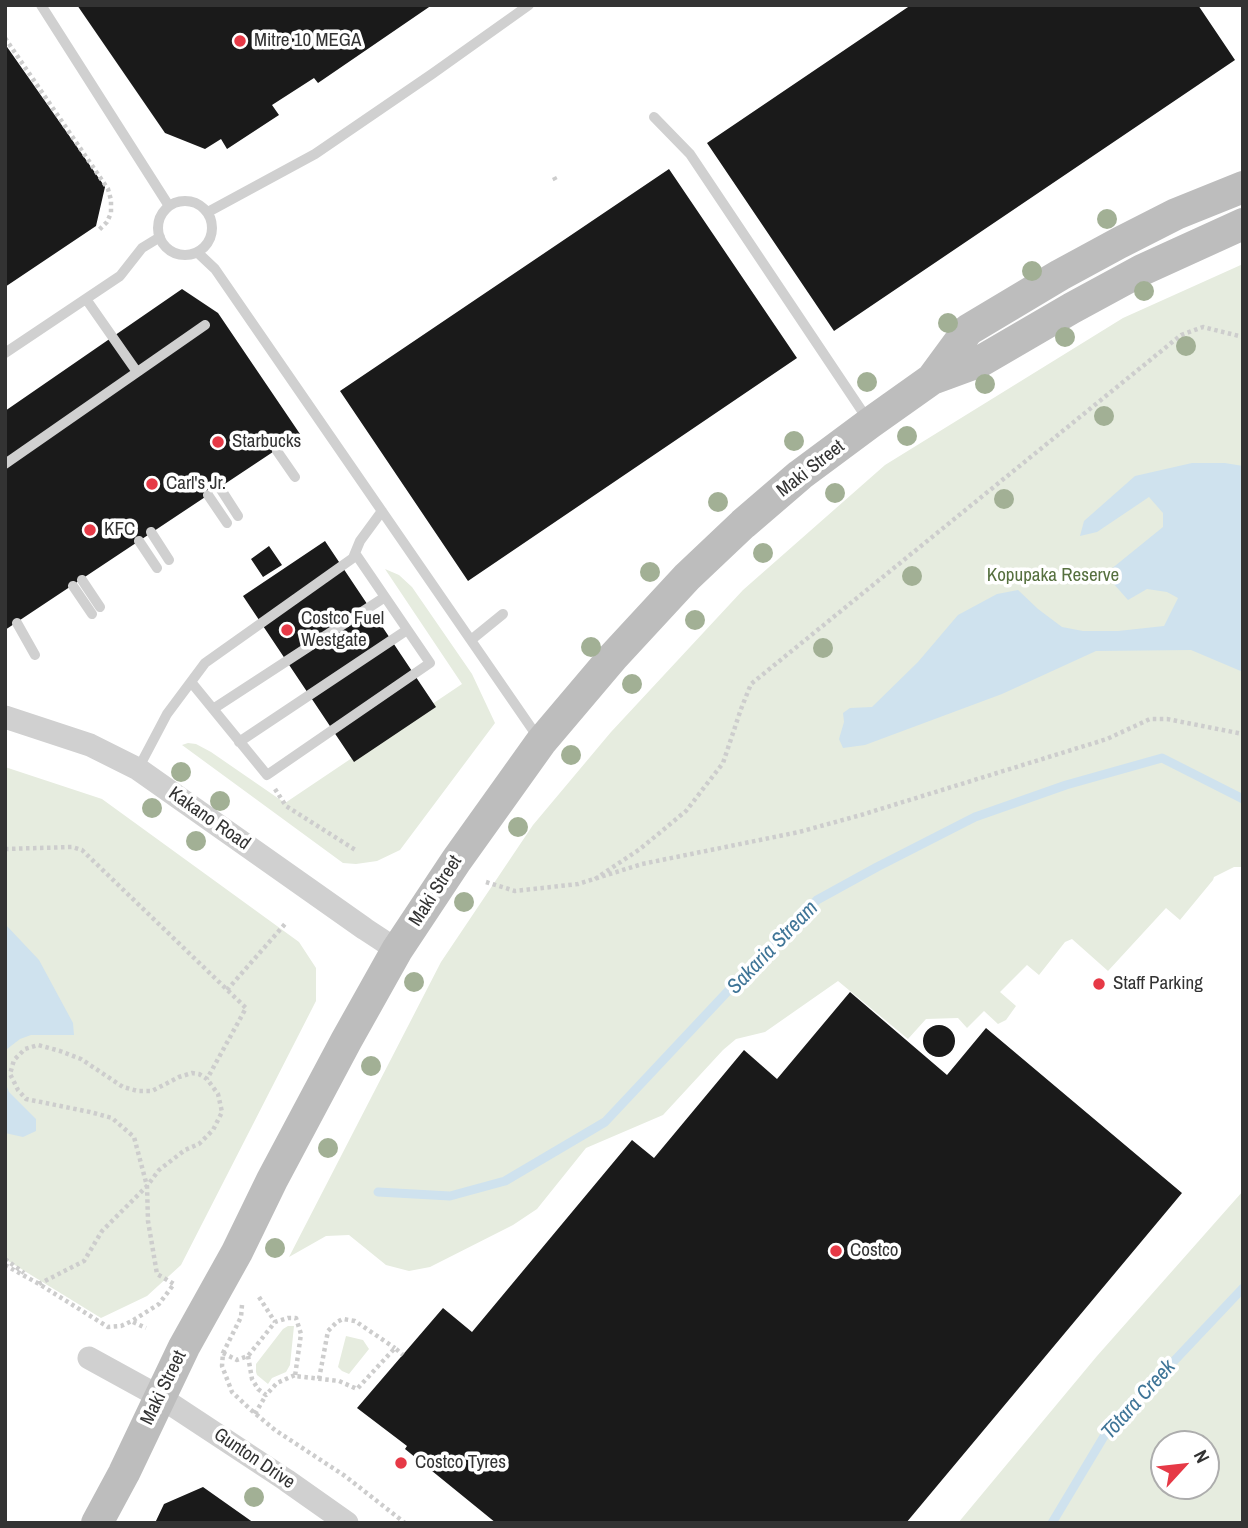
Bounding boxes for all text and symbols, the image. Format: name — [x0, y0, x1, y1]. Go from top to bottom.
place label: Mitre 10 MEGA — [254, 30, 361, 52]
marker: Mitre 10 MEGA — [232, 33, 248, 49]
place label: Starbucks — [232, 431, 301, 453]
marker: Starbucks — [210, 434, 226, 450]
street label: Maki Street — [773, 435, 849, 503]
place label: Carl's Jr. — [166, 473, 226, 495]
marker: Carl's Jr. — [144, 476, 160, 492]
place label: KFC — [104, 519, 135, 541]
marker: KFC — [82, 522, 98, 538]
park label: Kopupaka Reserve — [987, 565, 1119, 587]
place label: Costco Fuel Westgate — [301, 608, 384, 652]
marker: Costco Fuel Westgate — [279, 622, 295, 638]
street label: Kakano Road — [164, 783, 254, 855]
street label: Maki Street — [405, 851, 467, 931]
water label: Sakaria Stream — [722, 896, 824, 1000]
place label: Staff Parking — [1113, 973, 1203, 995]
marker: Staff Parking — [1091, 976, 1107, 992]
place label: Costco — [850, 1240, 898, 1262]
marker: Costco — [828, 1243, 844, 1259]
street label: Maki Street — [136, 1347, 192, 1429]
water label: Tōtara Creek — [1097, 1355, 1181, 1445]
street label: Gunton Drive — [209, 1424, 299, 1494]
north arrow — [1150, 1430, 1220, 1500]
text: N — [1188, 1445, 1216, 1467]
place label: Costco Tyres — [415, 1452, 506, 1474]
marker: Costco Tyres — [393, 1455, 409, 1471]

